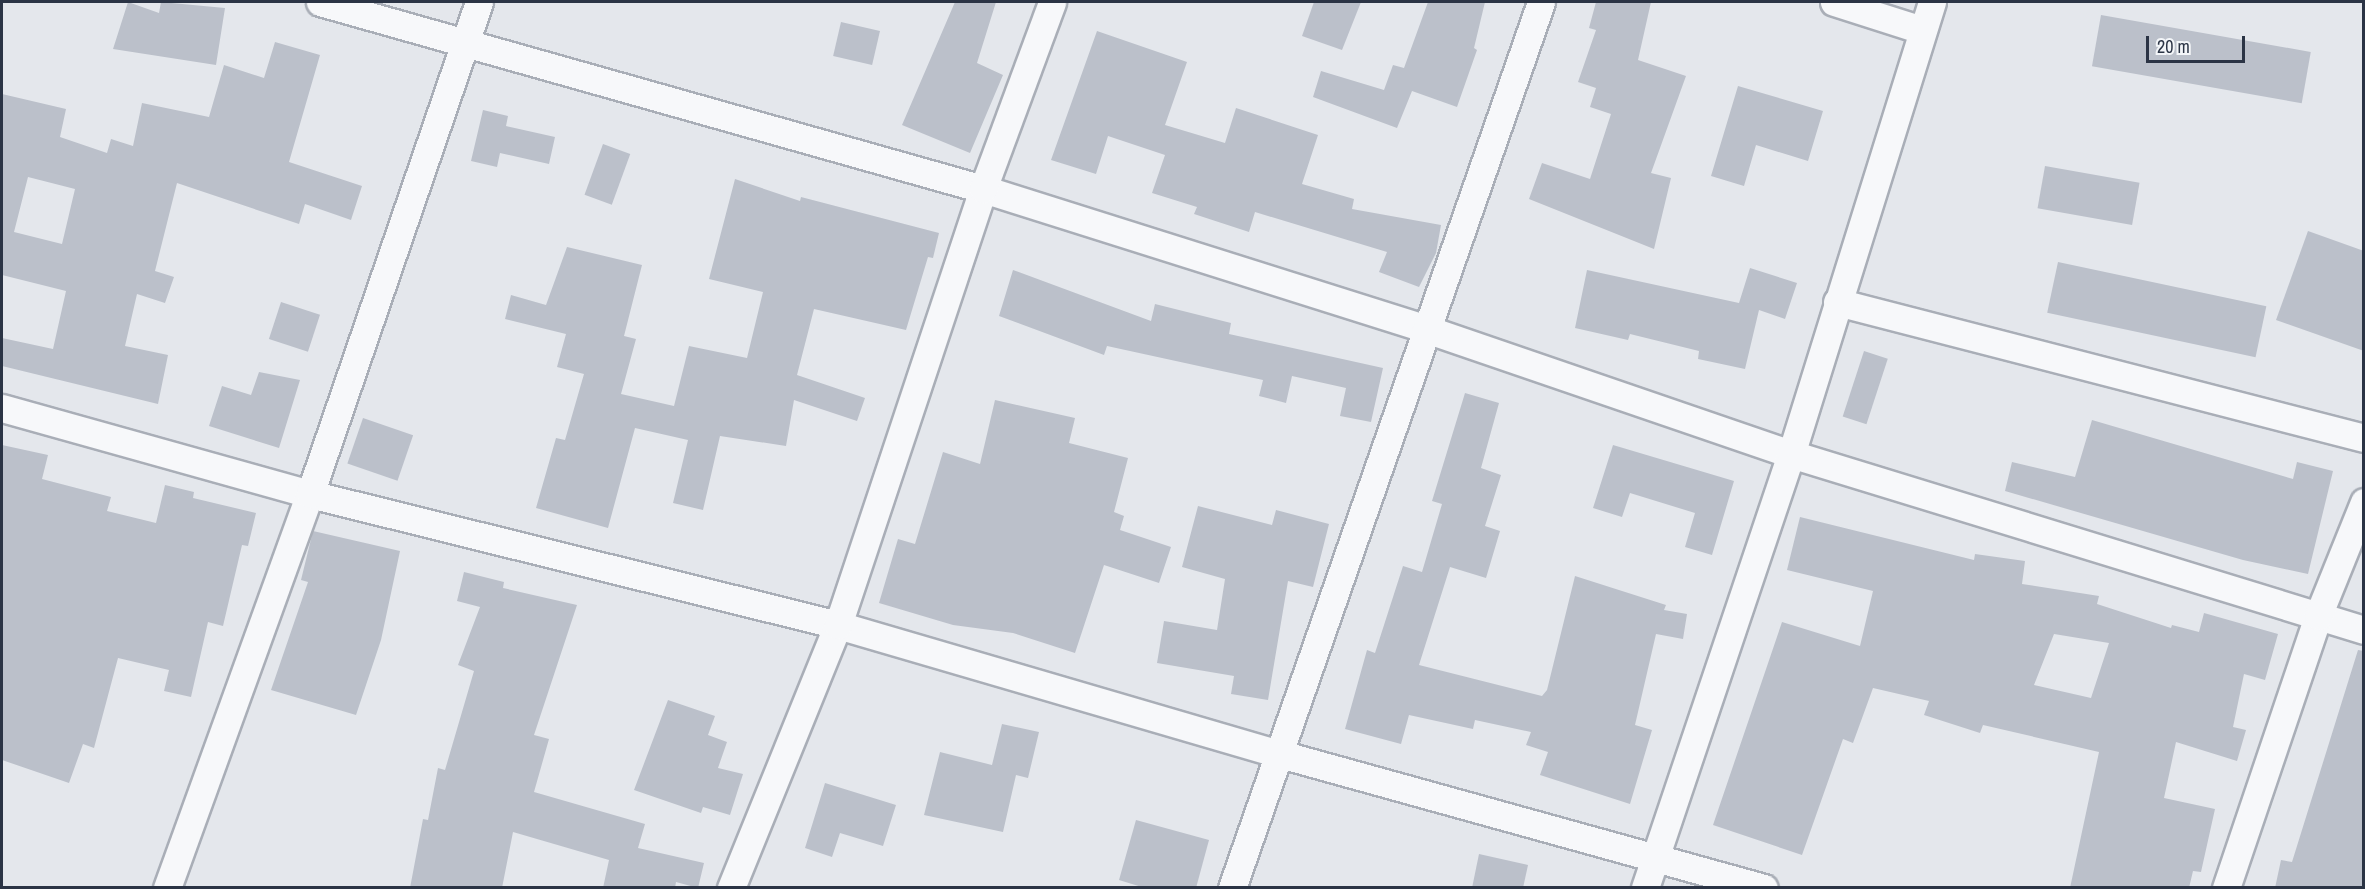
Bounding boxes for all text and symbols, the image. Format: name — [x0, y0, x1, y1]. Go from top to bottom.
scale bar — [2149, 24, 2248, 62]
text: 20 m — [2157, 34, 2190, 59]

